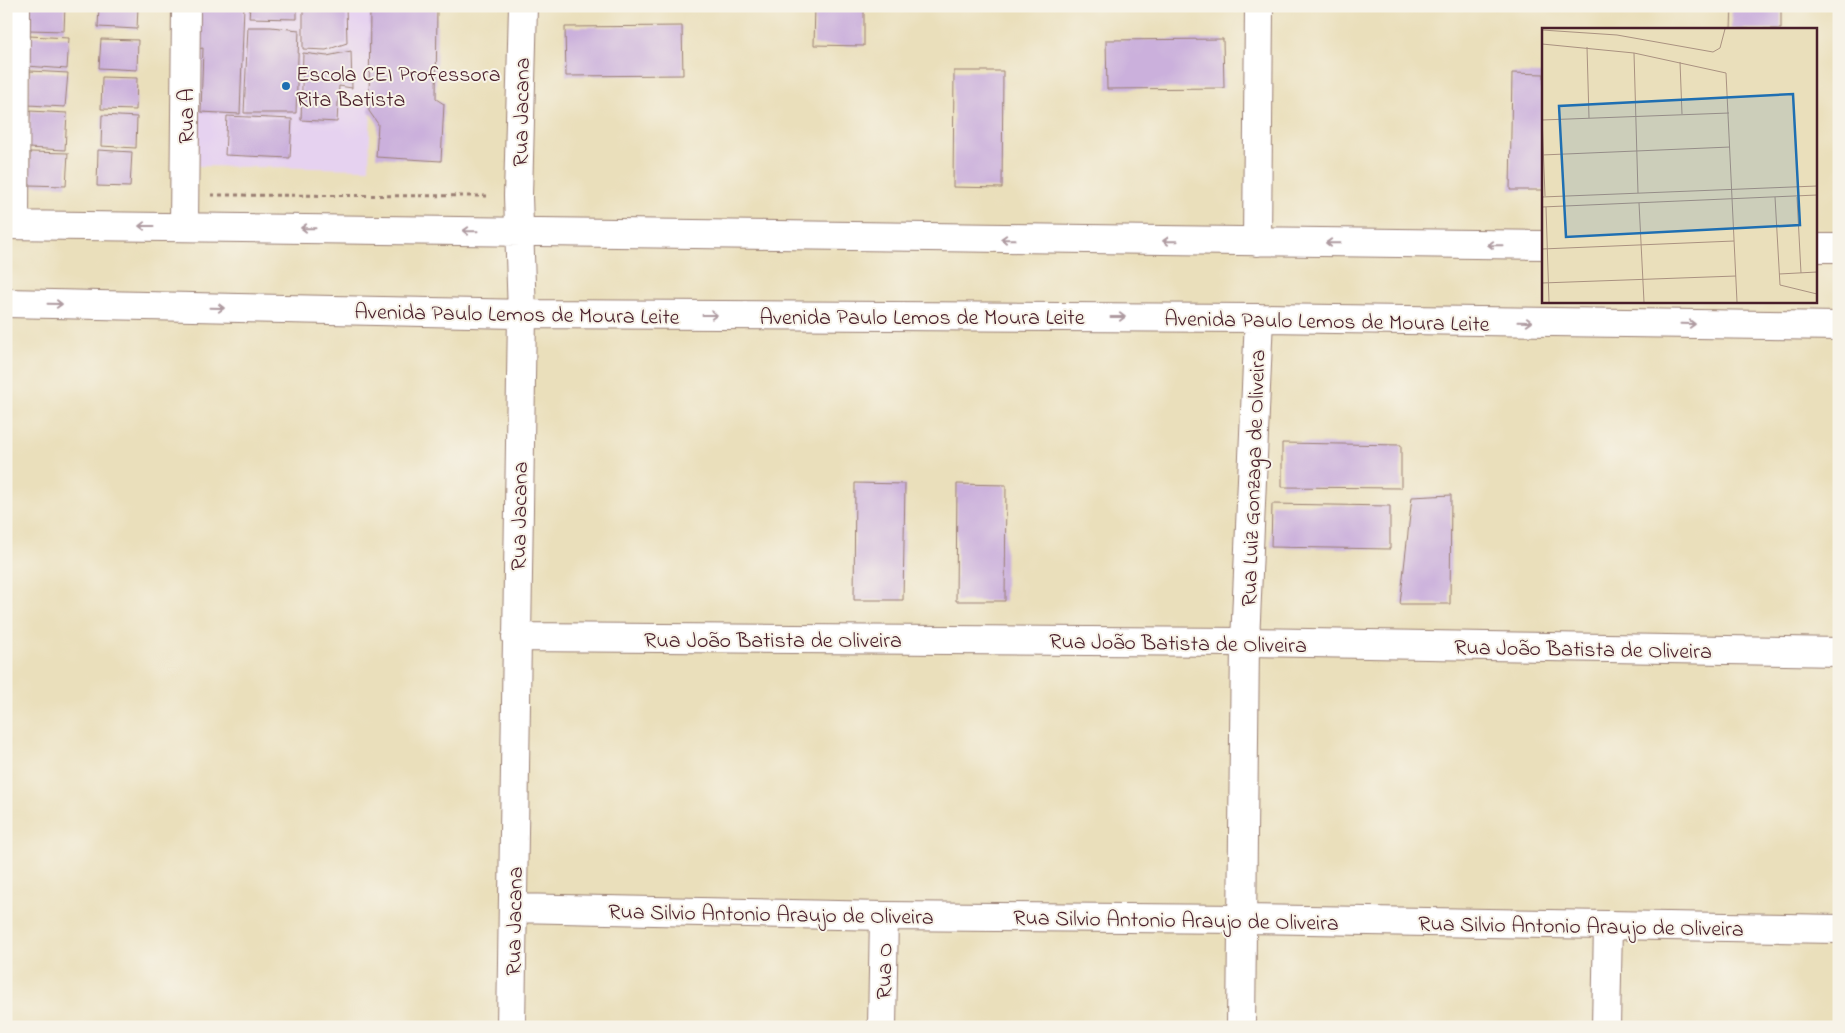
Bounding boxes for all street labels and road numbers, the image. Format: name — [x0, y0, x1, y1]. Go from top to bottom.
street label: Rua Jacana — [506, 57, 540, 167]
street label: Rua A — [172, 88, 204, 144]
street label: Avenida Paulo Lemos de Moura Leite — [354, 297, 680, 335]
street label: Avenida Paulo Lemos de Moura Leite — [759, 303, 1085, 335]
street label: Avenida Paulo Lemos de Moura Leite — [1164, 304, 1490, 342]
street label: Rua Luiz Gonzaga de Oliveira — [1235, 349, 1276, 607]
street label: Rua Jacana — [504, 461, 538, 571]
street label: Rua João Batista de Oliveira — [644, 626, 902, 658]
street label: Rua João Batista de Oliveira — [1049, 627, 1307, 663]
street label: Rua João Batista de Oliveira — [1454, 633, 1712, 669]
street label: Rua Jacana — [499, 866, 533, 976]
street label: Rua Silvio Antonio Araujo de Oliveira — [608, 897, 934, 935]
street label: Rua Silvio Antonio Araujo de Oliveira — [1013, 903, 1339, 941]
street label: Rua Silvio Antonio Araujo de Oliveira — [1418, 909, 1744, 947]
street label: Rua O — [870, 943, 902, 1000]

